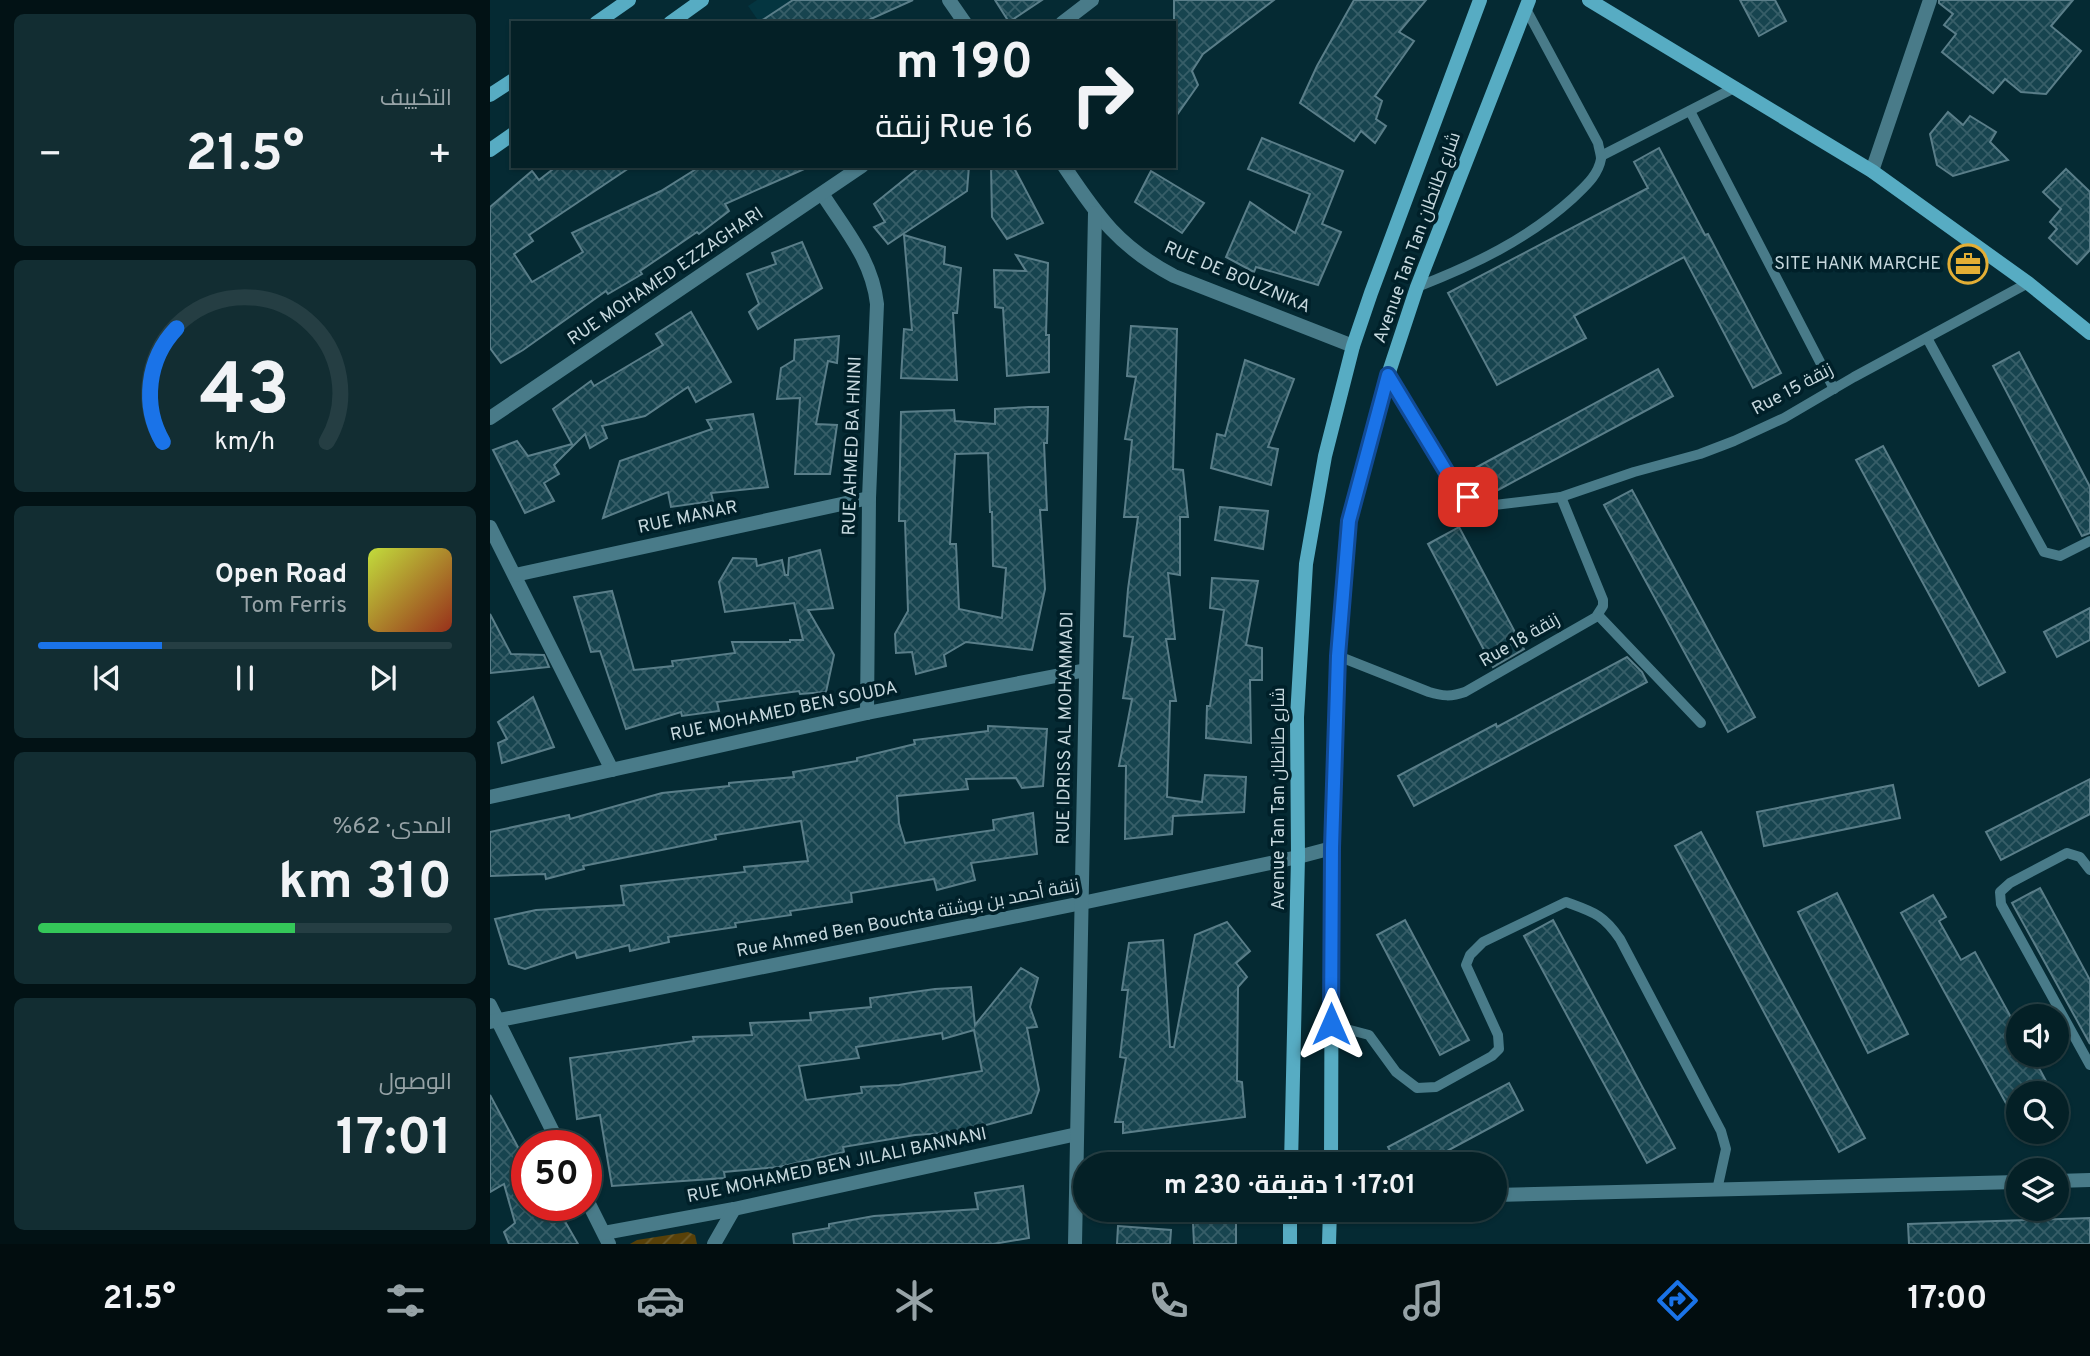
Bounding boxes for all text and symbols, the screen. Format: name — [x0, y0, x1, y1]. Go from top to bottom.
text: 190 m — [896, 34, 1033, 96]
icon: right — [1057, 49, 1148, 140]
text: التكييف — [380, 85, 452, 114]
text: Rue 16 زنقة — [875, 109, 1033, 149]
text: 21.5° — [186, 123, 304, 189]
street label: Avenue Tan Tan شارع طانطان — [1369, 129, 1467, 347]
text: − — [38, 132, 63, 181]
text: + — [427, 132, 452, 181]
street label: RUE MOHAMED EZZAGHARI — [564, 203, 768, 351]
street label: RUE DE BOUZNIKA — [1160, 237, 1314, 319]
office icon: SITE HANK MARCHE — [1947, 243, 1989, 285]
place label: SITE HANK MARCHE — [1774, 253, 1941, 276]
text: 43 — [200, 348, 290, 440]
street label: RUE AHMED BA HNINI — [838, 356, 868, 536]
street label: Rue 15 زنقة — [1748, 359, 1838, 421]
text: km/h — [215, 427, 275, 459]
pin — [1438, 467, 1498, 527]
icon: arrive — [1449, 478, 1487, 516]
street label: RUE MANAR — [636, 496, 740, 540]
text: Open Road — [215, 559, 347, 592]
text: Tom Ferris — [240, 592, 347, 621]
street label: Rue 18 زنقة — [1476, 609, 1564, 673]
street label: RUE IDRISS AL MOHAMMADI — [1052, 611, 1080, 845]
icon: previous — [88, 659, 126, 697]
icon: pause — [226, 659, 264, 697]
icon: next — [364, 659, 402, 697]
street label: RUE MOHAMED BEN SOUDA — [668, 677, 900, 747]
street label: Avenue Tan Tan شارع طانطان — [1268, 687, 1291, 911]
text: المدى · 62% — [332, 813, 452, 842]
text: 310 km — [278, 851, 452, 917]
street label: Rue Ahmed Ben Bouchta زنقة أحمد بن بوشتة — [734, 873, 1081, 964]
position arrow — [1294, 987, 1368, 1061]
map controls — [2006, 1004, 2069, 1221]
button: sound — [2006, 1004, 2069, 1067]
text: الوصول — [379, 1069, 452, 1098]
button: search — [2006, 1081, 2069, 1144]
text: 17:01 — [336, 1107, 452, 1173]
street label: RUE MOHAMED BEN JILALI BANNANI — [685, 1123, 989, 1209]
speed limit sign: 50 — [511, 1130, 602, 1221]
button: layers — [2006, 1158, 2069, 1221]
text: 17:01 · 1 دقيقة · 230 m — [1164, 1170, 1416, 1203]
icon: filters — [381, 1276, 430, 1325]
icon: car — [636, 1276, 685, 1325]
icon: climate — [890, 1276, 939, 1325]
icon: phone — [1144, 1276, 1193, 1325]
icon: music — [1399, 1276, 1448, 1325]
icon: directions — [1653, 1276, 1702, 1325]
text: 21.5° — [103, 1280, 176, 1320]
text: 17:00 — [1907, 1280, 1987, 1320]

